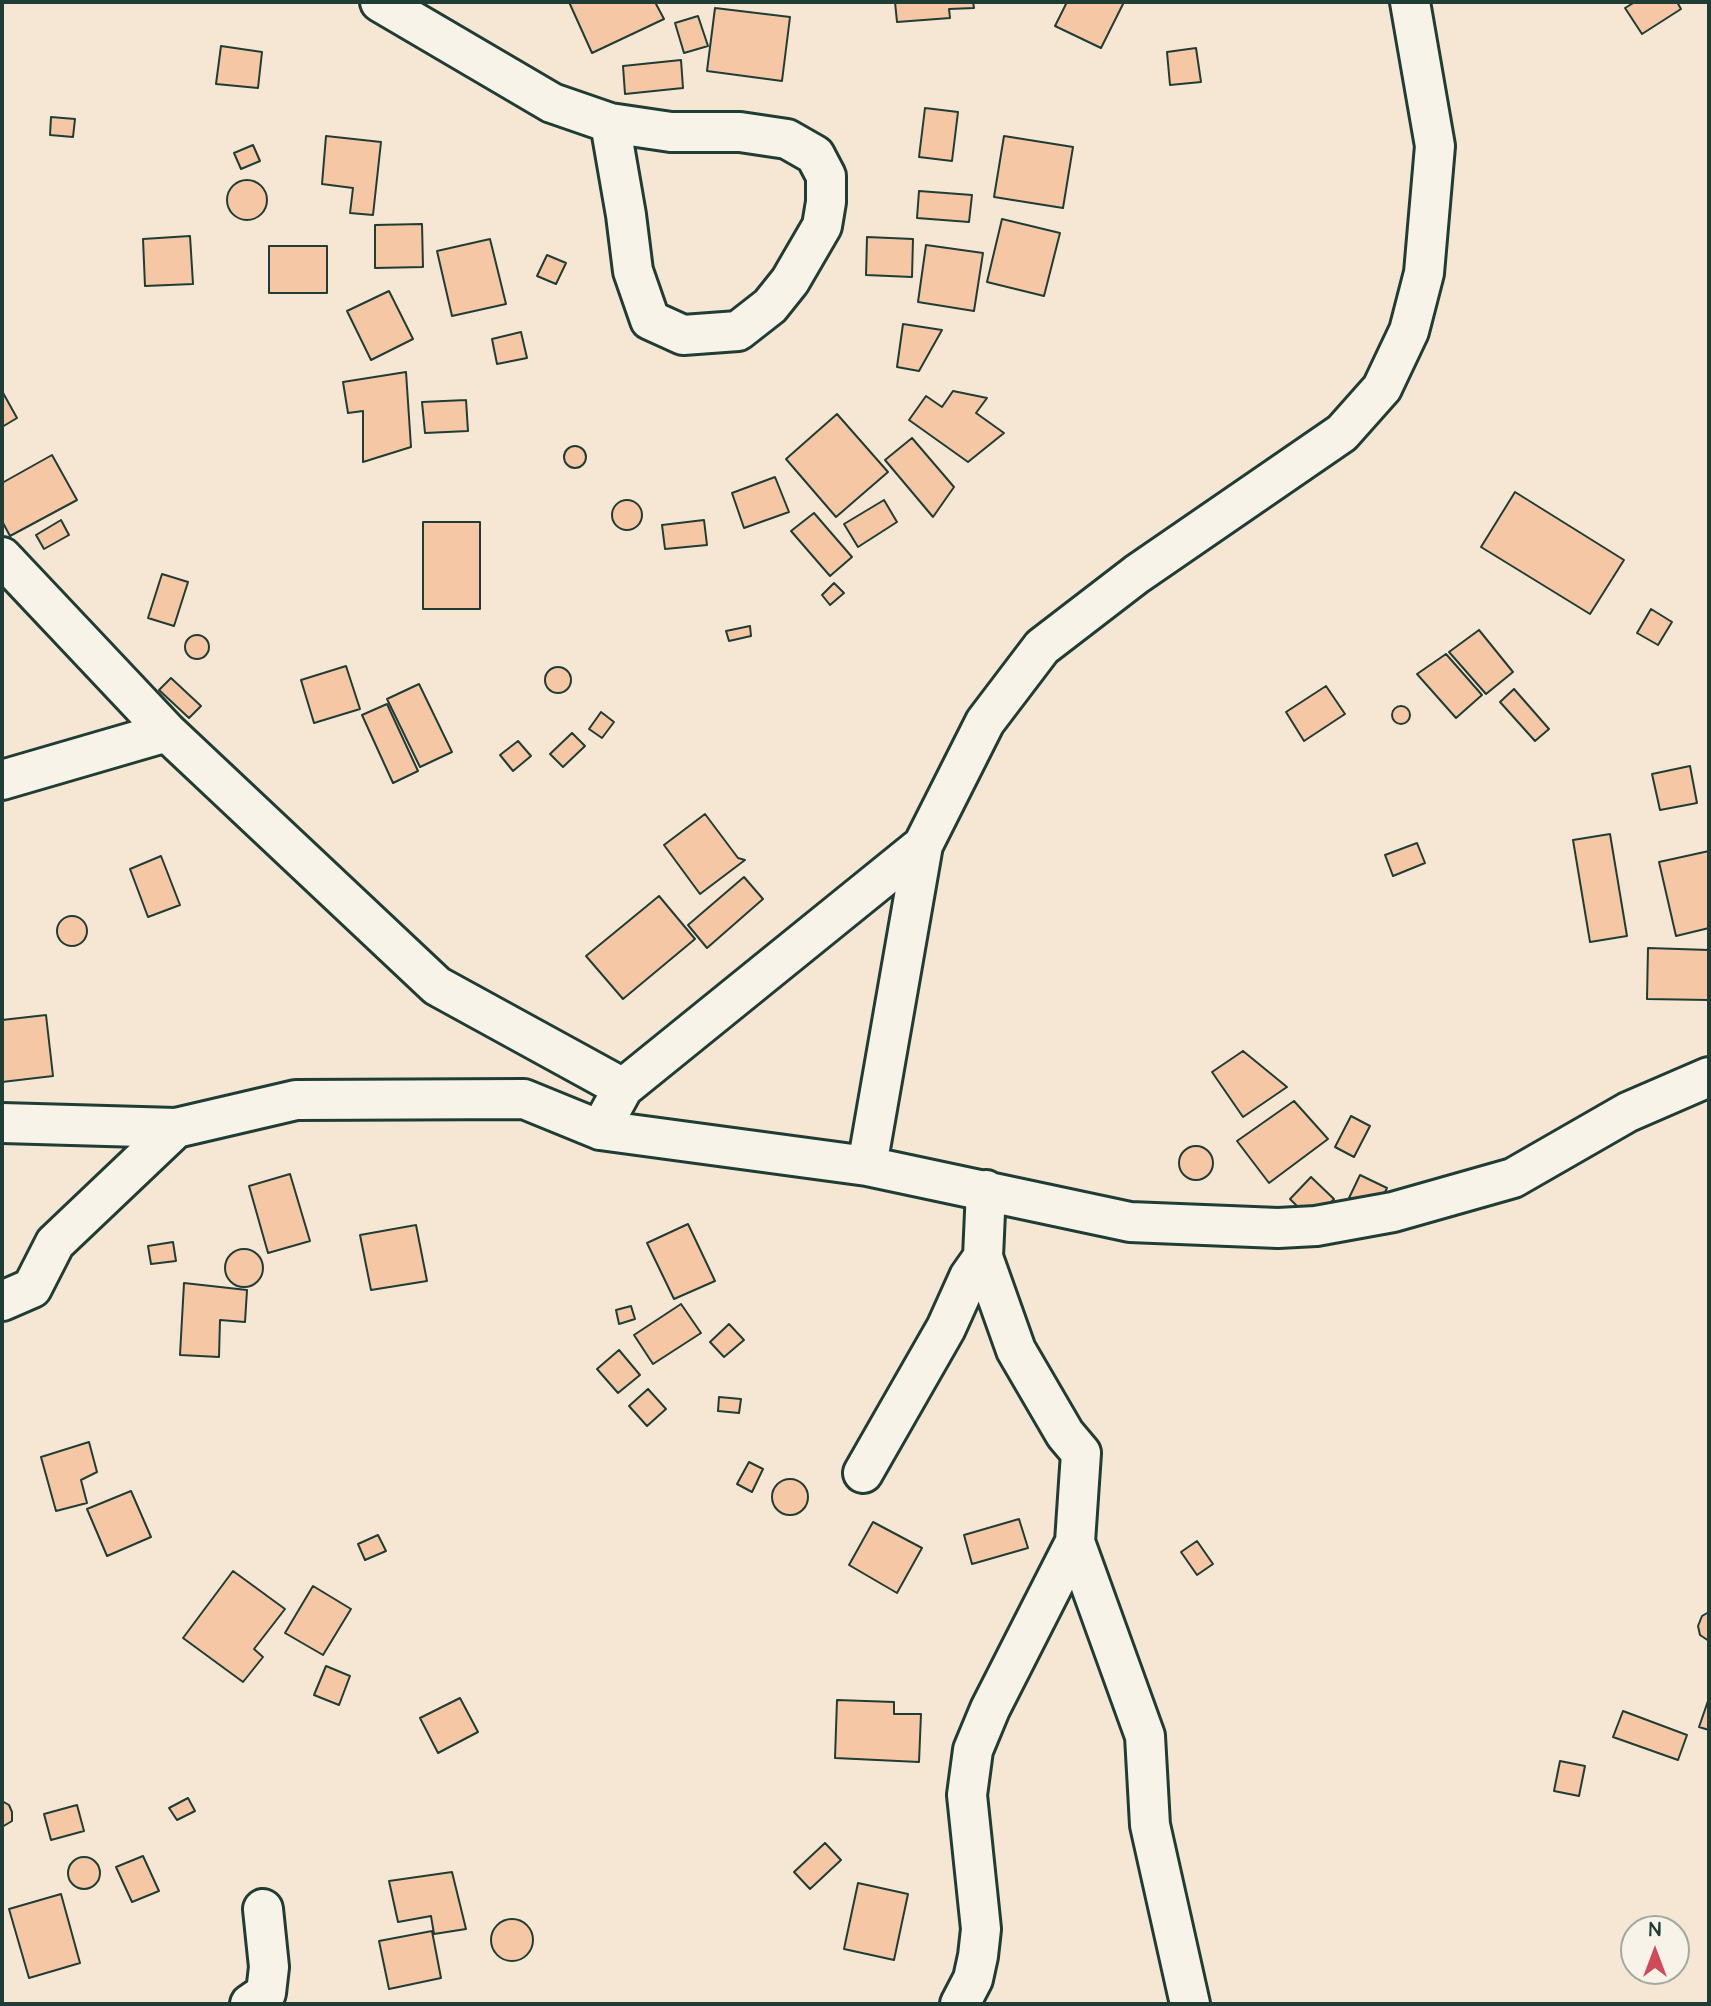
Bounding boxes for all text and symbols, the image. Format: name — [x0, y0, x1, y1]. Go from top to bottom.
north arrow — [1620, 1915, 1690, 1985]
text: N — [1649, 1917, 1661, 1944]

